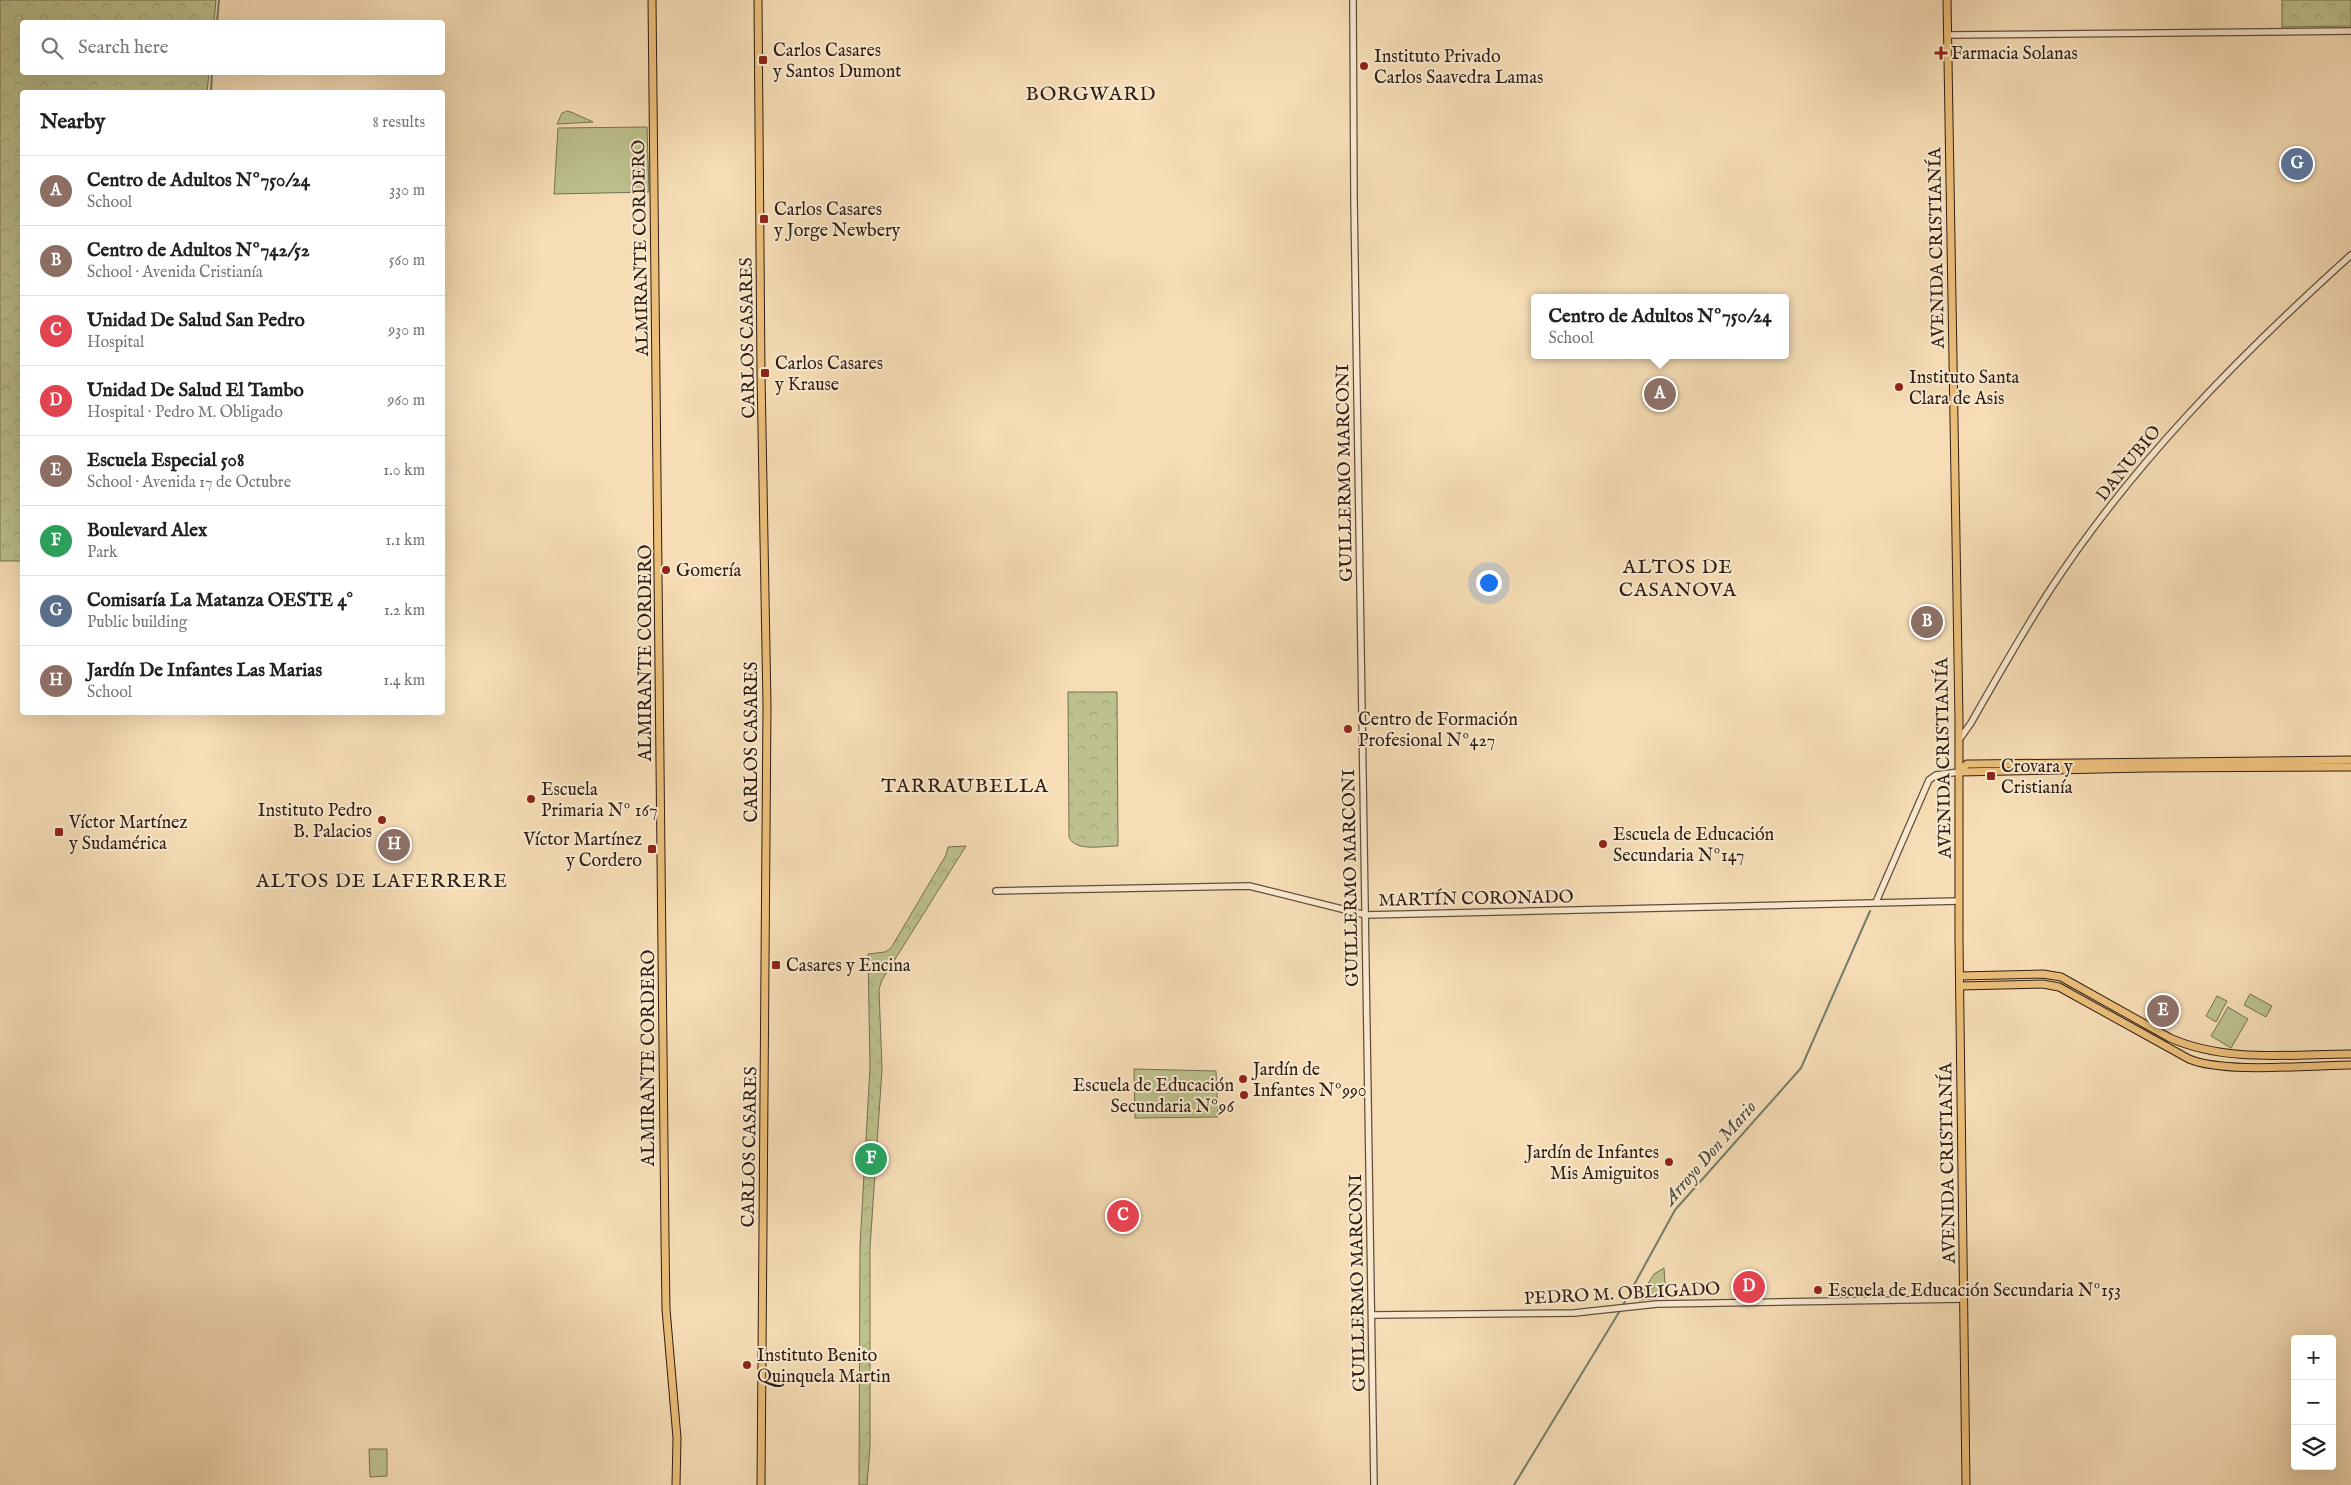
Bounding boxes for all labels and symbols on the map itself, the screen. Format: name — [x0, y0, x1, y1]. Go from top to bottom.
place label: Carlos Casares y Santos Dumont — [772, 40, 901, 84]
place label: Farmacia Solanas — [1951, 43, 2078, 66]
place label: Instituto Privado Carlos Saavedra Lamas — [1374, 46, 1543, 90]
marker: Farmacia Solanas — [1935, 47, 1947, 59]
marker: Carlos Casares y Santos Dumont — [757, 54, 769, 66]
marker: Instituto Privado Carlos Saavedra Lamas — [1358, 60, 1370, 72]
district label: BORGWARD — [1026, 82, 1156, 107]
street label: ALMIRANTE CORDERO — [628, 139, 655, 357]
pin: G — [2281, 145, 2313, 183]
street label: AVENIDA CRISTIANÍA — [1922, 146, 1951, 350]
place label: Carlos Casares y Jorge Newbery — [773, 199, 901, 243]
marker: Carlos Casares y Jorge Newbery — [758, 213, 770, 225]
street label: CARLOS CASARES — [736, 257, 761, 419]
place label: Carlos Casares y Krause — [774, 353, 883, 397]
street label: GUILLERMO MARCONI — [1332, 364, 1359, 582]
marker: Carlos Casares y Krause — [759, 367, 771, 379]
place label: Instituto Santa Clara de Asis — [1909, 367, 2020, 411]
pin: A — [1644, 375, 1676, 413]
marker: Instituto Santa Clara de Asis — [1893, 381, 1905, 393]
street label: DANUBIO — [2091, 421, 2167, 507]
street label: ALMIRANTE CORDERO — [635, 545, 658, 762]
district label: ALTOS DE CASANOVA — [1619, 555, 1737, 603]
place label: Gomería — [676, 560, 742, 583]
marker: Gomería — [660, 564, 672, 576]
your location — [1476, 570, 1502, 596]
pin: B — [1911, 603, 1943, 641]
street label: AVENIDA CRISTIANÍA — [1929, 656, 1958, 860]
street label: CARLOS CASARES — [741, 661, 764, 823]
place label: Centro de Formación Profesional Nº427 — [1358, 709, 1518, 753]
marker: Centro de Formación Profesional Nº427 — [1342, 723, 1354, 735]
place label: Crovara y Cristianía — [2001, 756, 2073, 800]
street label: GUILLERMO MARCONI — [1338, 769, 1365, 987]
marker: Crovara y Cristianía — [1985, 770, 1997, 782]
district label: TARRAUBELLA — [881, 774, 1049, 799]
place label: Escuela Primaria Nº 167 — [541, 779, 658, 823]
marker: Escuela Primaria Nº 167 — [525, 793, 537, 805]
place label: Instituto Pedro B. Palacios — [258, 800, 372, 844]
place label: Víctor Martínez y Sudamérica — [68, 812, 188, 856]
marker: Instituto Pedro B. Palacios — [376, 814, 388, 826]
place label: Escuela de Educación Secundaria Nº147 — [1613, 824, 1775, 868]
marker: Víctor Martínez y Sudamérica — [53, 826, 65, 838]
pin: H — [378, 826, 410, 864]
place label: Víctor Martínez y Cordero — [522, 829, 642, 873]
marker: Escuela de Educación Secundaria Nº147 — [1597, 838, 1609, 850]
marker: Víctor Martínez y Cordero — [646, 843, 658, 855]
district label: ALTOS DE LAFERRERE — [255, 869, 508, 894]
street label: MARTÍN CORONADO — [1378, 884, 1574, 913]
street label: ALMIRANTE CORDERO — [638, 950, 661, 1167]
place label: Casares y Encina — [786, 955, 911, 978]
marker: Casares y Encina — [770, 959, 782, 971]
pin: E — [2147, 992, 2179, 1030]
place label: Jardín de Infantes Nº990 — [1251, 1059, 1367, 1103]
street label: AVENIDA CRISTIANÍA — [1933, 1061, 1962, 1265]
street label: CARLOS CASARES — [738, 1066, 763, 1228]
marker: Jardín de Infantes Nº990 — [1237, 1073, 1249, 1085]
place label: Escuela de Educación Secundaria Nº96 — [1073, 1075, 1234, 1119]
marker: Escuela de Educación Secundaria Nº96 — [1238, 1089, 1250, 1101]
water label: Arroyo Don Mario — [1657, 1096, 1762, 1212]
pin: F — [855, 1140, 887, 1178]
place label: Jardín de Infantes Mis Amiguitos — [1524, 1142, 1659, 1186]
marker: Jardín de Infantes Mis Amiguitos — [1663, 1156, 1675, 1168]
street label: GUILLERMO MARCONI — [1345, 1174, 1372, 1392]
pin: C — [1107, 1197, 1139, 1235]
pin: D — [1733, 1268, 1765, 1306]
street label: PEDRO M. OBLIGADO — [1523, 1278, 1721, 1311]
place label: Escuela de Educación Secundaria Nº153 — [1828, 1280, 2121, 1303]
marker: Escuela de Educación Secundaria Nº153 — [1812, 1284, 1824, 1296]
place label: Instituto Benito Quinquela Martin — [757, 1345, 891, 1389]
marker: Instituto Benito Quinquela Martin — [741, 1359, 753, 1371]

